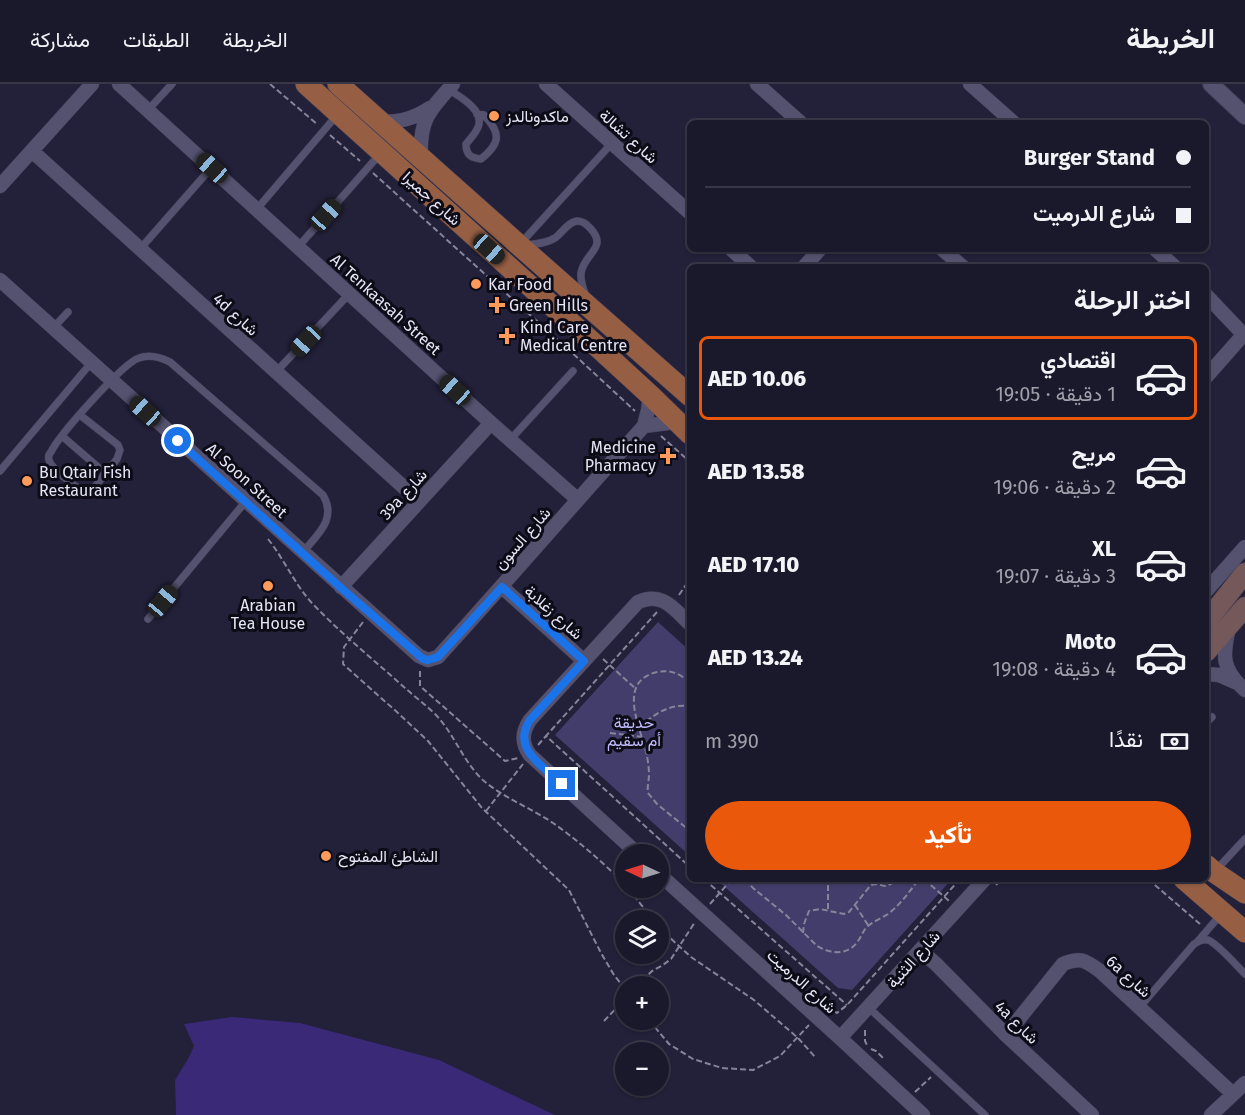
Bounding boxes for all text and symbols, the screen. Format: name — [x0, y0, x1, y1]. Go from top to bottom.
text: الخريطة — [1126, 22, 1215, 55]
text: مشاركة — [30, 27, 90, 53]
text: الطبقات — [123, 27, 190, 53]
text: الخريطة — [223, 27, 288, 53]
street label: شارع تشالة — [594, 105, 662, 169]
place label: ماكدونالدز — [505, 107, 569, 127]
marker: ماكدونالدز — [487, 109, 501, 123]
text: Burger Stand — [1024, 144, 1155, 171]
car — [193, 149, 231, 187]
street label: شارع جميرا — [397, 167, 465, 231]
car — [307, 196, 345, 234]
text: شارع الدرميت — [1033, 200, 1155, 227]
car — [470, 230, 508, 268]
street label: Al Tenkaasah Street — [327, 250, 445, 359]
place label: Kar Food — [488, 275, 552, 294]
marker: Kar Food — [469, 277, 483, 291]
text: اختر الرحلة — [1074, 284, 1191, 316]
street label: 4d شارع — [208, 289, 262, 341]
place label: Green Hills — [509, 296, 588, 315]
marker: Green Hills — [490, 298, 504, 312]
place label: Kind Care Medical Centre — [520, 318, 627, 355]
car — [287, 322, 325, 360]
marker: Kind Care Medical Centre — [498, 327, 516, 345]
text: اقتصادي — [1040, 347, 1116, 374]
icon: car — [1134, 351, 1188, 405]
text: AED 10.06 — [708, 365, 806, 392]
car — [436, 371, 474, 409]
text: 1 دقيقة · 19:05 — [995, 382, 1116, 406]
car — [126, 392, 164, 430]
route start — [164, 427, 191, 454]
place label: Medicine Pharmacy — [585, 438, 656, 475]
street label: Al Soon Street — [202, 439, 291, 522]
text: مريح — [1072, 440, 1116, 467]
icon: car — [1134, 444, 1188, 498]
marker: Medicine Pharmacy — [661, 449, 675, 463]
text: AED 13.58 — [708, 458, 805, 485]
place label: Bu Qtair Fish Restaurant — [39, 463, 131, 500]
street label: 39a شارع — [376, 465, 432, 525]
marker: Bu Qtair Fish Restaurant — [20, 474, 34, 488]
text: 2 دقيقة · 19:06 — [993, 475, 1116, 499]
street label: شارع السون — [490, 503, 556, 575]
text: XL — [1092, 535, 1116, 562]
icon: car — [1134, 537, 1188, 591]
text: AED 17.10 — [708, 551, 799, 578]
text: 3 دقيقة · 19:07 — [995, 564, 1116, 588]
marker: Arabian Tea House — [261, 579, 275, 593]
car — [145, 581, 181, 621]
street label: شارع زغلابة — [519, 581, 587, 645]
place label: Arabian Tea House — [231, 596, 305, 633]
text: Moto — [1065, 628, 1116, 655]
icon: car — [1134, 630, 1188, 684]
text: AED 13.24 — [708, 644, 803, 671]
text: 4 دقيقة · 19:08 — [992, 657, 1116, 681]
park label: حديقة أم سقيم — [607, 713, 661, 751]
icon: cash — [1158, 725, 1191, 758]
text: نقدًا — [1109, 726, 1143, 753]
text: 390 m — [705, 729, 759, 753]
route end — [548, 770, 575, 797]
button: تأكيد — [705, 801, 1191, 870]
north arrow — [615, 844, 669, 898]
map controls — [615, 844, 669, 1096]
place label: الشاطئ المفتوح — [338, 847, 438, 868]
marker: الشاطئ المفتوح — [319, 849, 333, 863]
button: layers — [615, 910, 669, 964]
street label: شارع الثنية — [883, 927, 945, 993]
street label: شارع الدرميت — [762, 945, 840, 1019]
street label: 6a شارع — [1101, 951, 1155, 1003]
button: + — [615, 976, 669, 1030]
street label: 4a شارع — [989, 997, 1043, 1049]
button: − — [615, 1042, 669, 1096]

